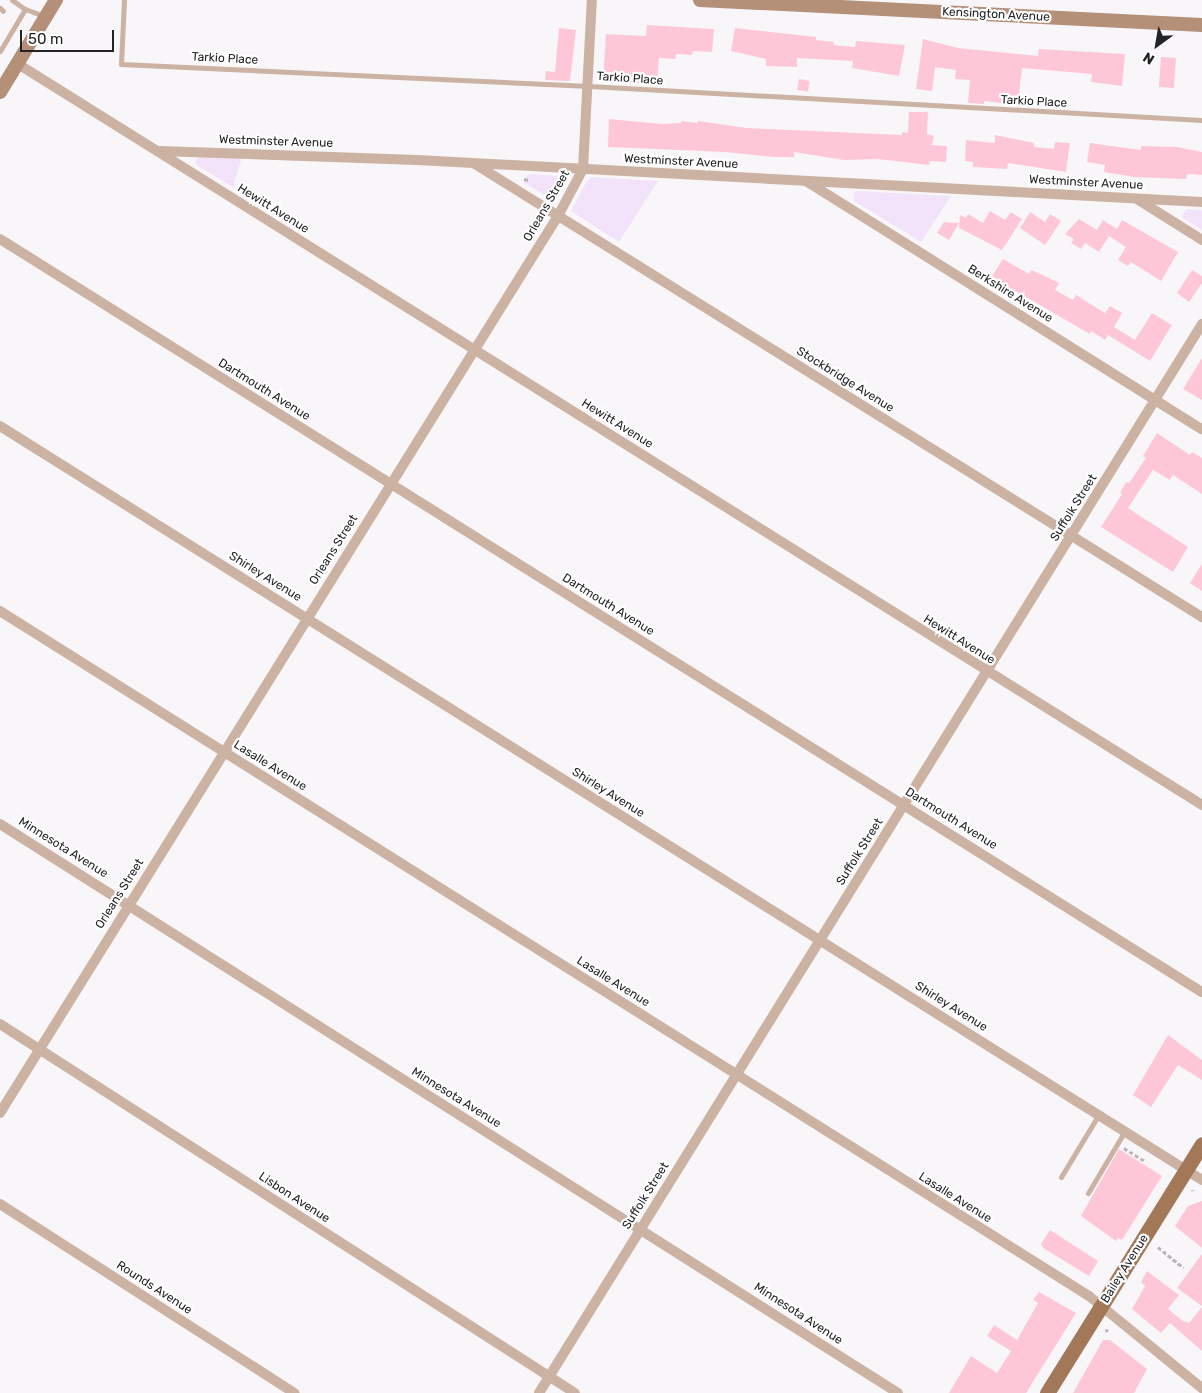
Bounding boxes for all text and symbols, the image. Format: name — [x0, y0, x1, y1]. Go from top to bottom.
street label: Kensington Avenue — [942, 5, 1050, 25]
scale bar — [22, 20, 116, 52]
north arrow — [1132, 20, 1182, 70]
text: 50 m — [28, 30, 63, 48]
text: N — [1140, 48, 1158, 68]
street label: Tarkio Place — [191, 50, 259, 68]
street label: Tarkio Place — [596, 69, 664, 89]
street label: Tarkio Place — [1000, 93, 1068, 111]
street label: Westminster Avenue — [218, 133, 334, 151]
street label: Westminster Avenue — [623, 152, 739, 172]
street label: Orleans Street — [521, 168, 573, 244]
street label: Westminster Avenue — [1028, 173, 1144, 193]
street label: Hewitt Avenue — [234, 181, 312, 237]
street label: Berkshire Avenue — [965, 262, 1055, 326]
street label: Stockbridge Avenue — [794, 344, 896, 416]
street label: Dartmouth Avenue — [215, 356, 313, 424]
street label: Hewitt Avenue — [578, 396, 656, 452]
street label: Suffolk Street — [1048, 472, 1100, 544]
street label: Orleans Street — [307, 512, 361, 588]
street label: Shirley Avenue — [226, 549, 304, 605]
street label: Dartmouth Avenue — [559, 571, 657, 639]
street label: Hewitt Avenue — [920, 612, 998, 668]
street label: Lasalle Avenue — [231, 738, 309, 794]
street label: Shirley Avenue — [569, 765, 647, 821]
street label: Dartmouth Avenue — [902, 785, 1000, 853]
street label: Minnesota Avenue — [16, 815, 110, 881]
street label: Suffolk Street — [834, 816, 886, 888]
street label: Orleans Street — [93, 856, 147, 932]
street label: Lasalle Avenue — [574, 954, 652, 1010]
street label: Shirley Avenue — [912, 979, 990, 1035]
street label: Minnesota Avenue — [409, 1065, 503, 1131]
street label: Suffolk Street — [620, 1160, 672, 1232]
street label: Lisbon Avenue — [256, 1170, 332, 1226]
street label: Lasalle Avenue — [916, 1170, 994, 1226]
street label: Bailey Avenue — [1098, 1232, 1152, 1306]
street label: Rounds Avenue — [113, 1258, 195, 1318]
street label: Minnesota Avenue — [751, 1280, 845, 1348]

